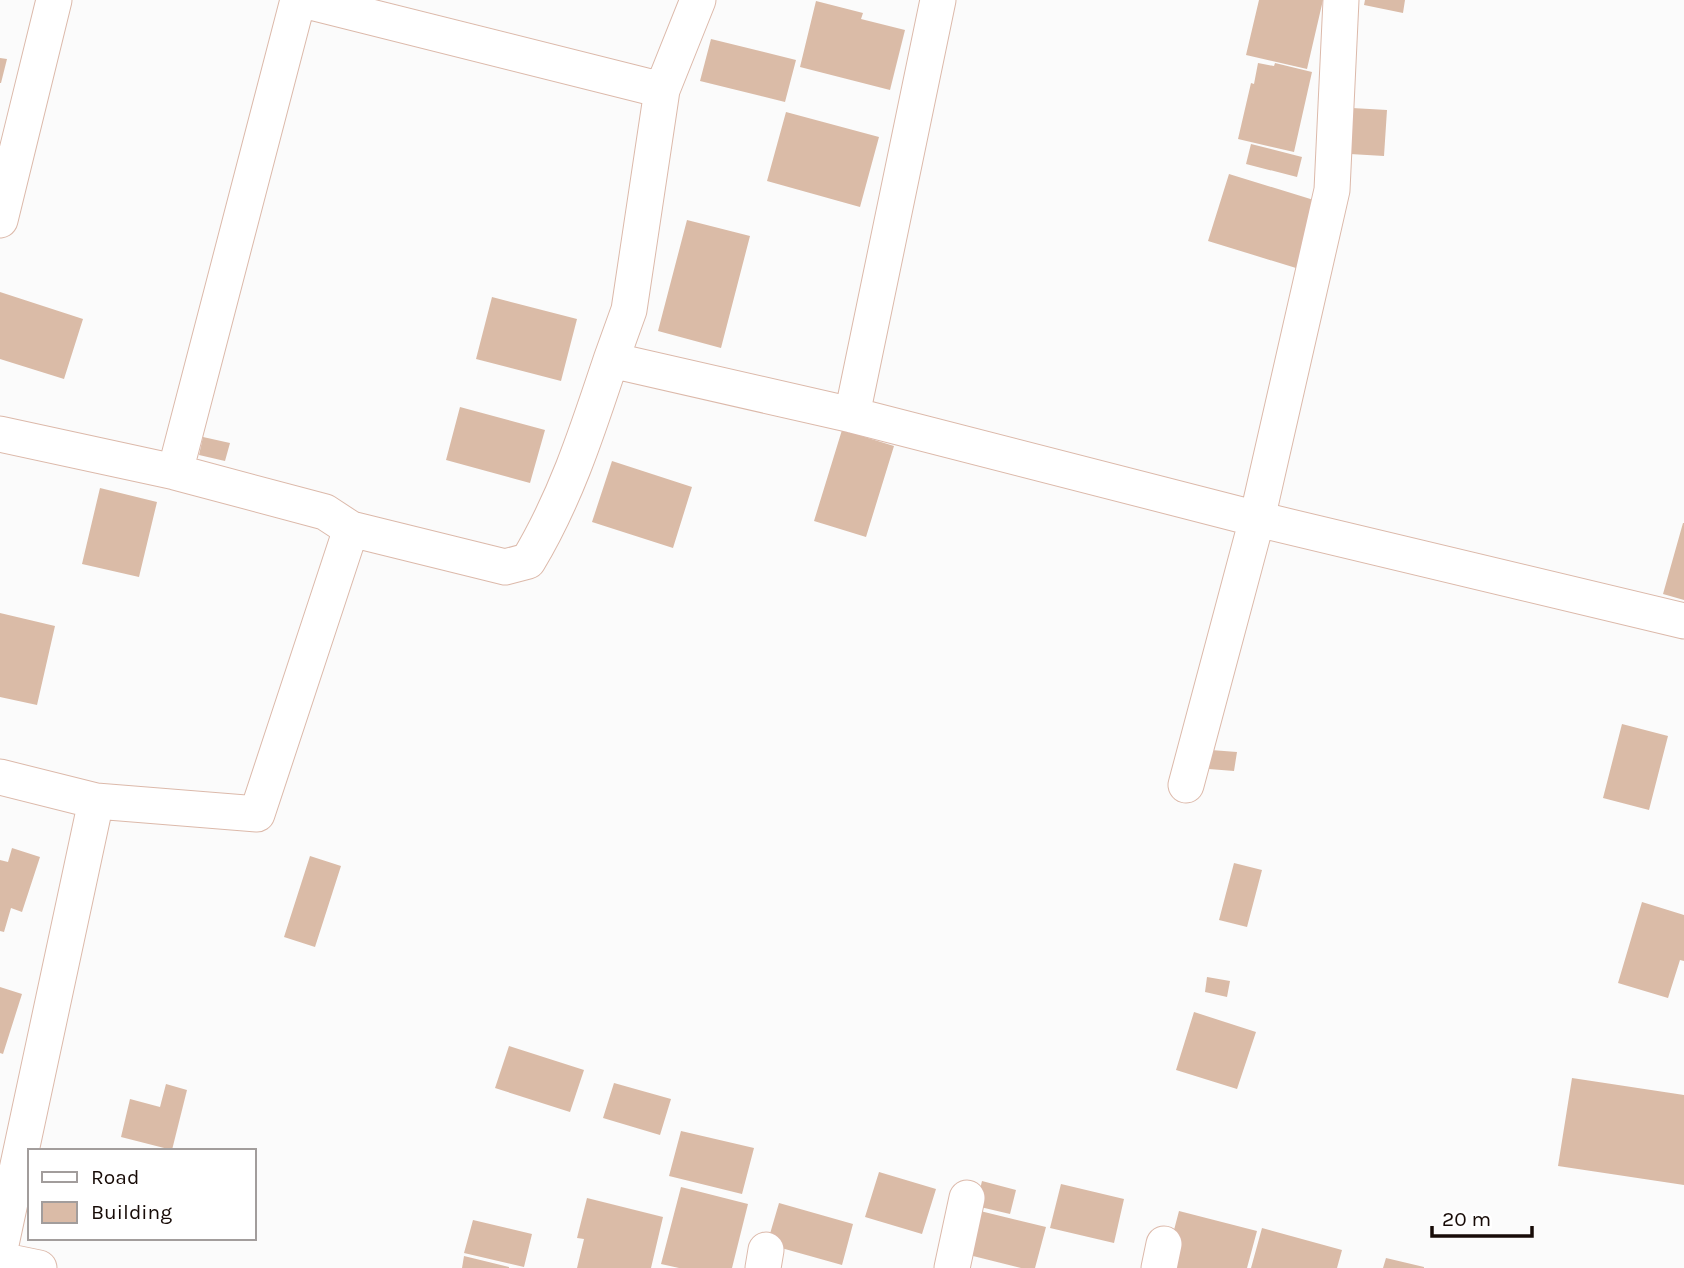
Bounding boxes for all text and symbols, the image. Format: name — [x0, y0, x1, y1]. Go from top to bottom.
legend — [28, 1149, 256, 1240]
text: Road — [91, 1165, 139, 1189]
scale bar — [1432, 1194, 1532, 1238]
text: Building — [91, 1200, 172, 1224]
text: 20 m — [1442, 1207, 1491, 1231]

